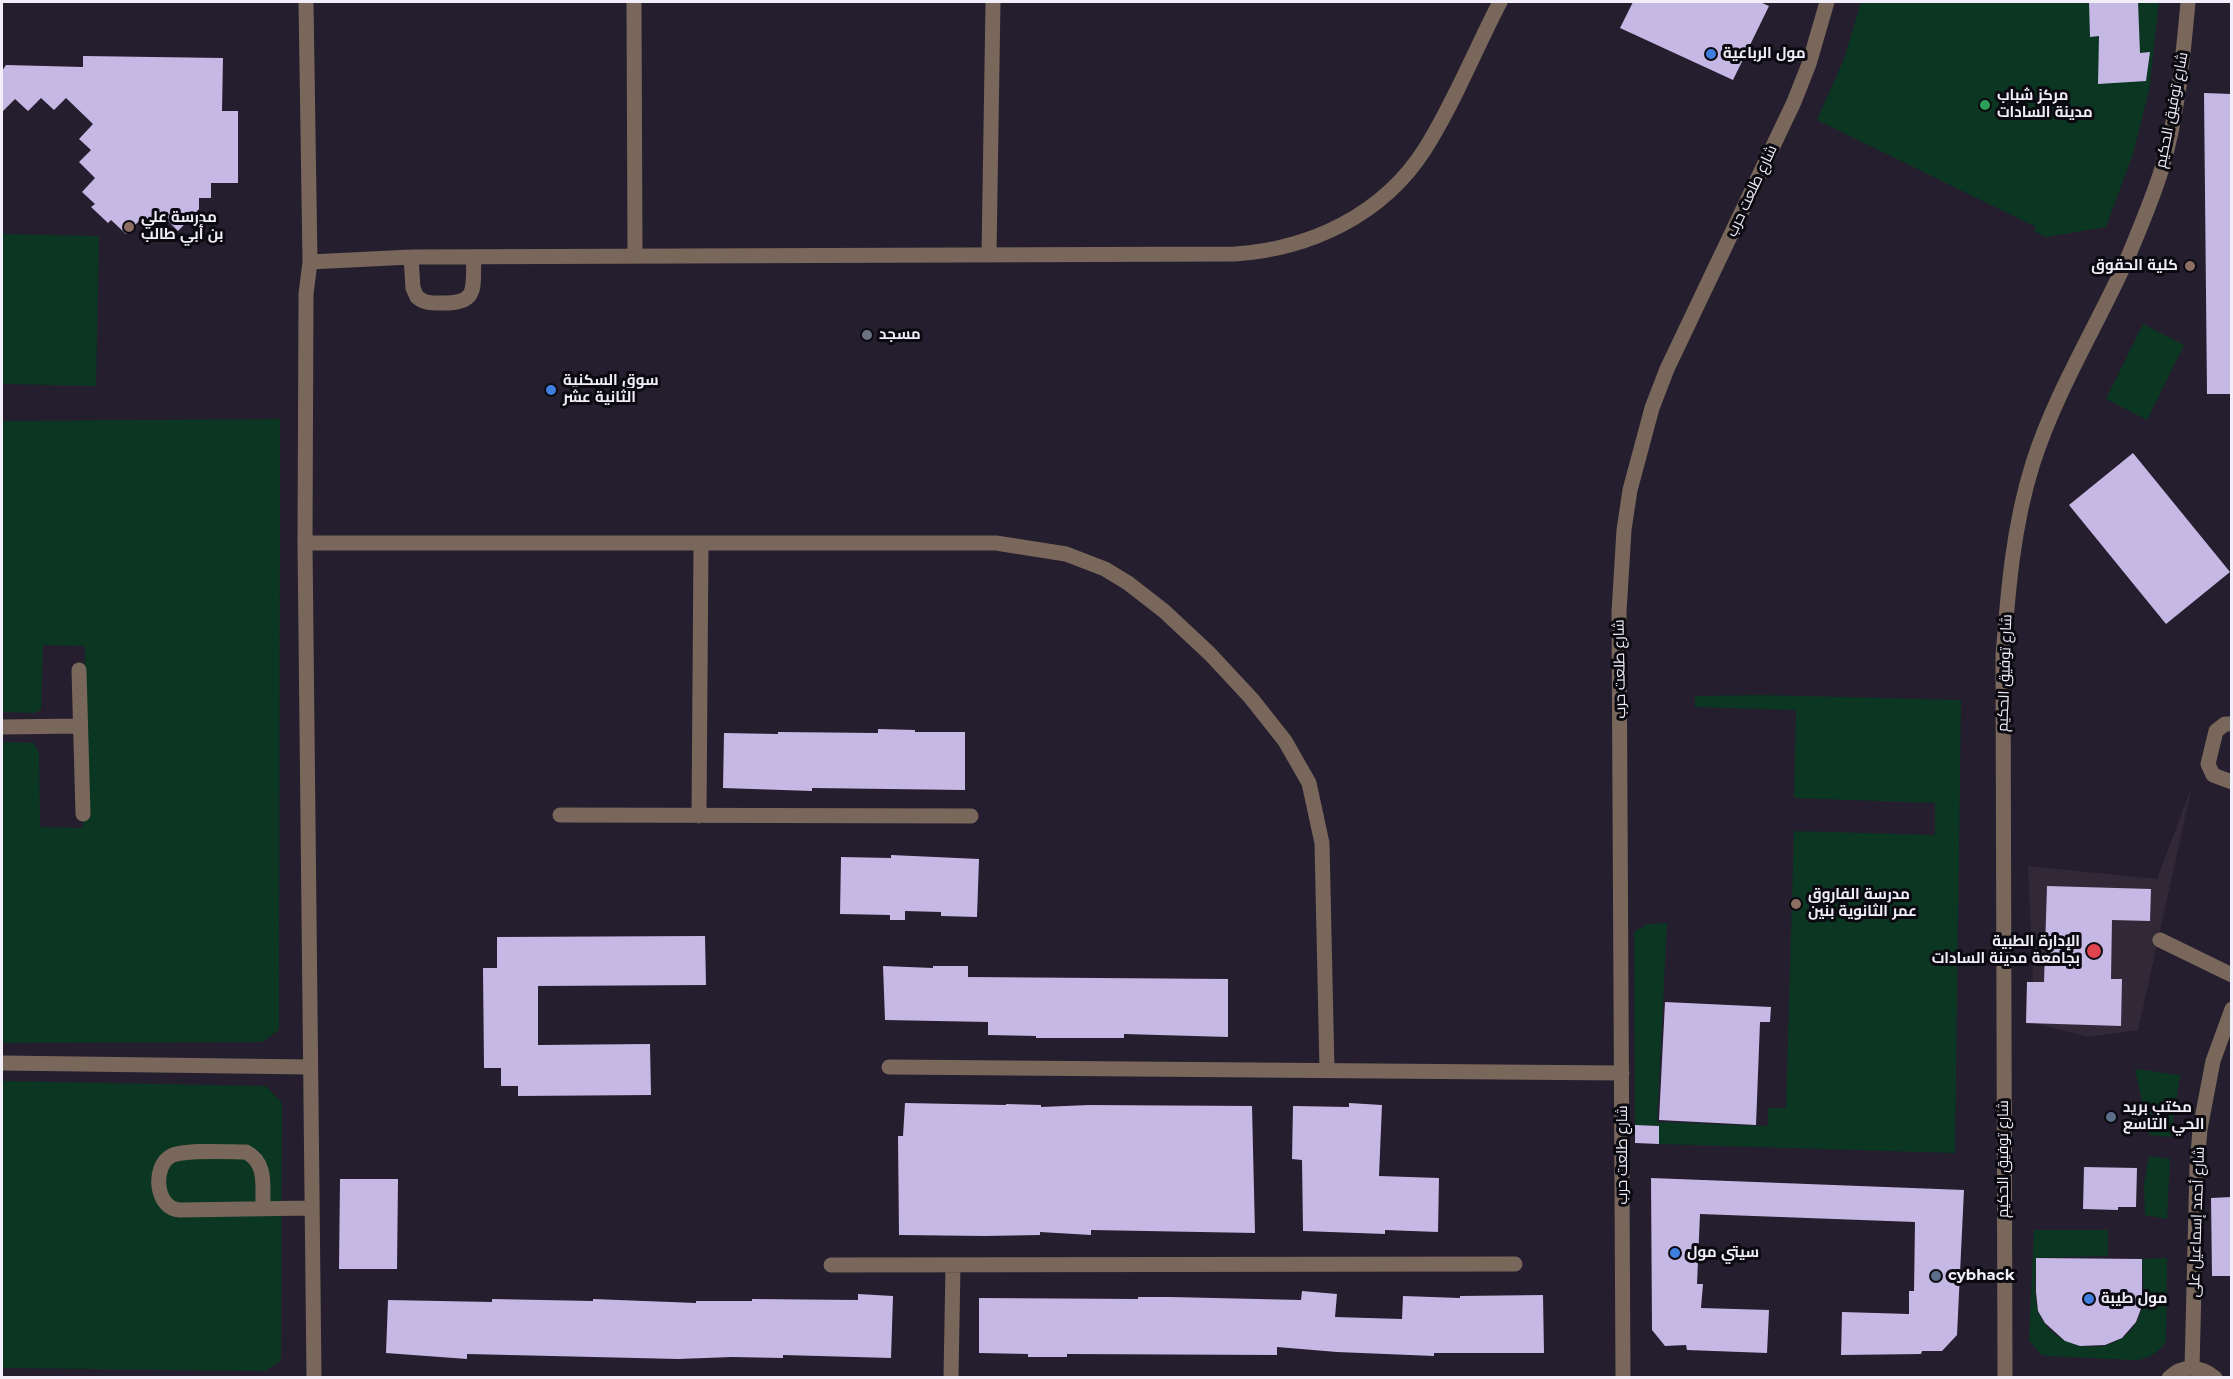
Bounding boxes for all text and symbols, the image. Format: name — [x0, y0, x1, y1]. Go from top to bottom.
place label: مول الرباعية — [1723, 45, 1806, 63]
marker: مول الرباعية — [1704, 47, 1718, 61]
street label: شارع توفيق الحكيم — [2152, 50, 2192, 170]
place label: مركز شباب مدينة السادات — [1997, 87, 2093, 122]
marker: مركز شباب مدينة السادات — [1978, 98, 1992, 112]
street label: شارع طلعت حرب — [1723, 142, 1781, 240]
place label: مدرسة علي بن أبي طالب — [141, 209, 223, 244]
marker: مدرسة علي بن أبي طالب — [122, 220, 136, 234]
place label: كلية الحقوق — [2091, 257, 2178, 275]
marker: كلية الحقوق — [2183, 259, 2197, 273]
place label: مسجد — [879, 326, 921, 344]
marker: مسجد — [860, 328, 874, 342]
place label: سوق السكنية الثانية عشر — [563, 372, 659, 407]
marker: سوق السكنية الثانية عشر — [544, 383, 558, 397]
street label: شارع توفيق الحكيم — [1994, 614, 2016, 732]
street label: شارع طلعت حرب — [1610, 619, 1630, 719]
place label: مدرسة الفاروق عمر الثانوية بنين — [1808, 886, 1917, 921]
marker: مدرسة الفاروق عمر الثانوية بنين — [1789, 897, 1803, 911]
place label: الإدارة الطبية بجامعة مدينة السادات — [1932, 933, 2080, 968]
marker: الإدارة الطبية بجامعة مدينة السادات — [2085, 942, 2103, 960]
place label: مكتب بريد الحي التاسع — [2123, 1099, 2204, 1134]
street label: شارع توفيق الحكيم — [1995, 1100, 2013, 1218]
street label: شارع طلعت حرب — [1614, 1105, 1632, 1205]
marker: مكتب بريد الحي التاسع — [2104, 1110, 2118, 1124]
street label: شارع أحمد إسماعيل على — [2185, 1146, 2209, 1298]
place label: سيتي مول — [1687, 1244, 1759, 1262]
marker: سيتي مول — [1668, 1246, 1682, 1260]
place label: cybhack — [1948, 1267, 2015, 1285]
marker: cybhack — [1929, 1269, 1943, 1283]
place label: مول طيبة — [2101, 1290, 2167, 1308]
marker: مول طيبة — [2082, 1292, 2096, 1306]

